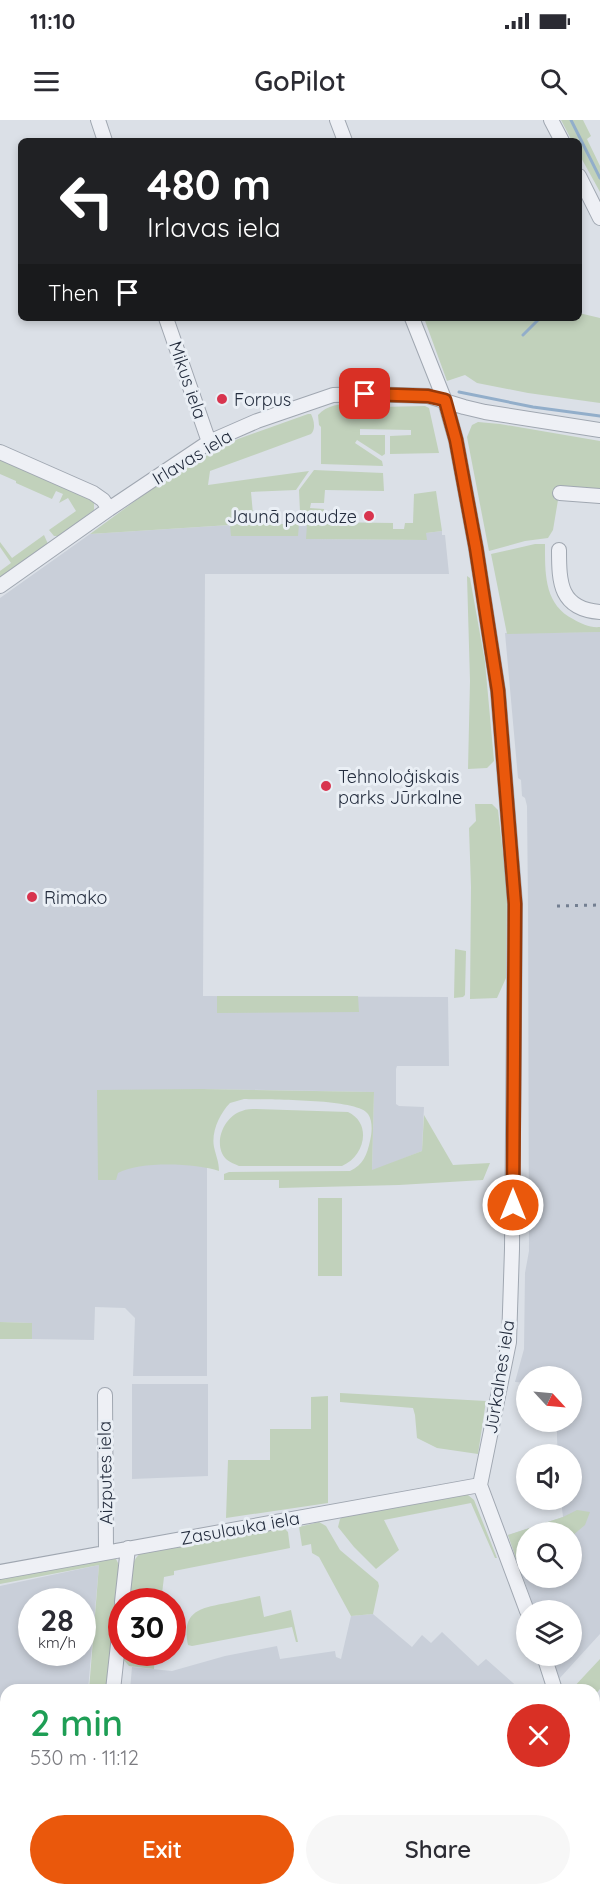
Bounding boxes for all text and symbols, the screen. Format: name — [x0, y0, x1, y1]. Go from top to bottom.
text: 11:10 — [30, 7, 75, 35]
text: GoPilot — [254, 64, 346, 98]
icon: menu — [30, 65, 63, 98]
icon: search — [537, 65, 570, 98]
text: 480 m — [147, 158, 271, 211]
icon: left — [48, 162, 126, 240]
text: Irlavas iela — [147, 210, 281, 244]
icon: arrive — [111, 276, 144, 309]
text: Then — [48, 279, 99, 307]
street label: Mikus iela — [164, 338, 212, 422]
pin — [339, 368, 390, 419]
icon: arrive — [348, 377, 381, 410]
place label: Forpus — [234, 388, 291, 411]
marker: Forpus — [215, 392, 229, 406]
street label: Irlavas iela — [148, 424, 236, 490]
place label: Jaunā paaudze — [227, 505, 357, 528]
marker: Jaunā paaudze — [362, 509, 376, 523]
place label: Tehnoloģiskais parks Jūrkalne — [338, 765, 462, 809]
marker: Tehnoloģiskais parks Jūrkalne — [319, 779, 333, 793]
place label: Rimako — [44, 886, 107, 909]
marker: Rimako — [25, 890, 39, 904]
position arrow — [481, 1173, 545, 1237]
street label: Jūrkalnes iela — [479, 1318, 519, 1436]
north arrow — [516, 1366, 582, 1432]
map controls — [516, 1366, 582, 1666]
street label: Aizputes iela — [93, 1421, 117, 1525]
button: sound — [516, 1444, 582, 1510]
street label: Zasulauka iela — [179, 1506, 301, 1550]
button: search — [516, 1522, 582, 1588]
speed limit sign: 30 — [108, 1588, 186, 1666]
button: layers — [516, 1600, 582, 1666]
text: 28 — [40, 1601, 74, 1639]
text: km/h — [38, 1633, 76, 1652]
text: 2 min — [30, 1700, 123, 1745]
button: close — [507, 1704, 570, 1767]
text: 530 m · 11:12 — [30, 1745, 139, 1770]
button: Exit — [30, 1815, 294, 1884]
button: Share — [306, 1815, 570, 1884]

